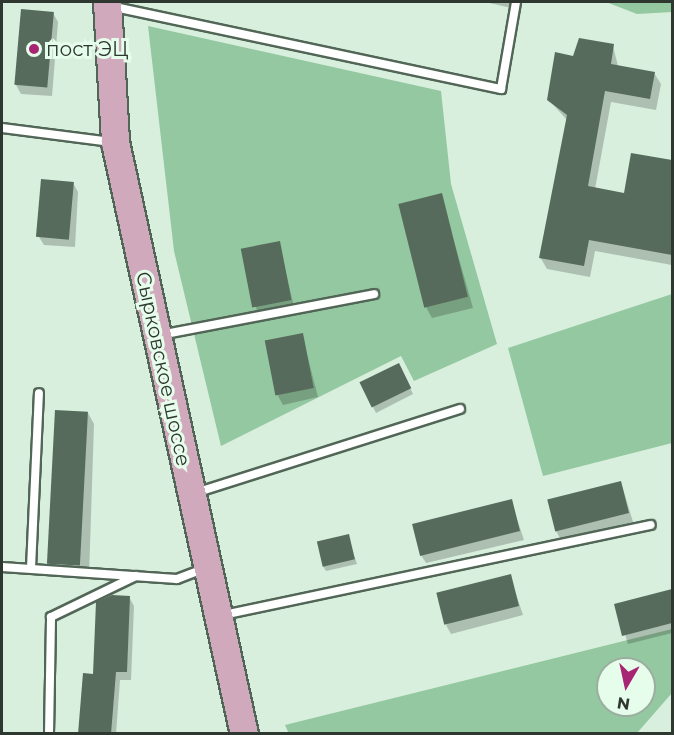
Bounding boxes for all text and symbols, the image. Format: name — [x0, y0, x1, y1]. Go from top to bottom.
place label: пост ЭЦ — [46, 37, 129, 61]
marker: пост ЭЦ — [27, 42, 41, 56]
street label: Сырковское шоссе — [131, 269, 195, 469]
north arrow — [596, 657, 656, 717]
text: N — [616, 693, 631, 714]

